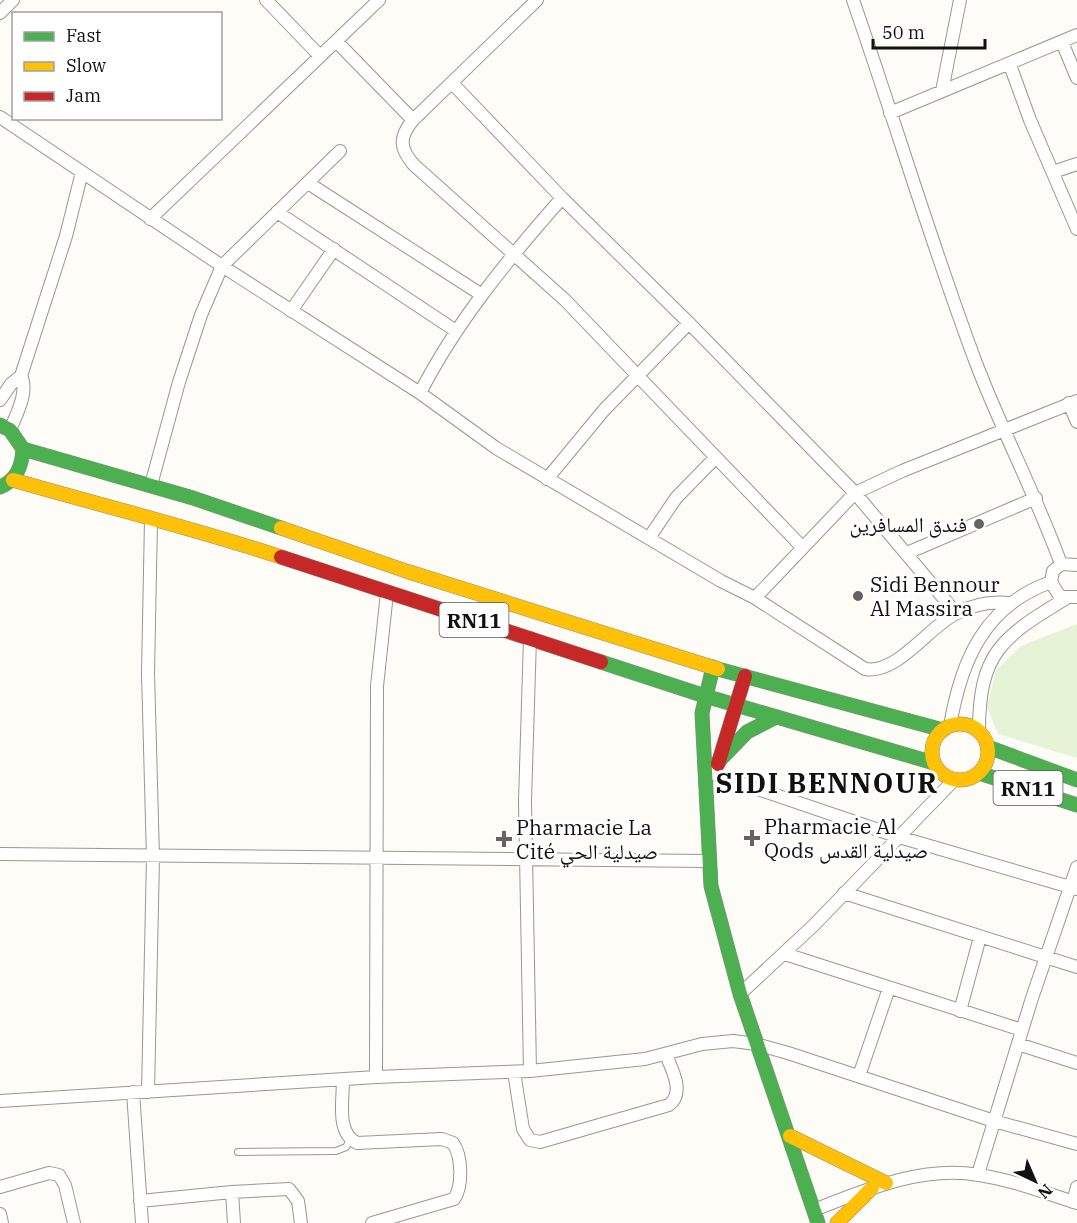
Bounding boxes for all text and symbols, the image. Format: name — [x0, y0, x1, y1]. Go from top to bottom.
legend — [12, 12, 222, 120]
scale bar — [873, 12, 986, 50]
text: 50 m — [882, 21, 925, 44]
text: Fast — [66, 24, 101, 47]
text: Slow — [66, 54, 106, 77]
text: Jam — [66, 84, 101, 107]
place label: فندق المسافرين — [849, 510, 967, 538]
marker: فندق المسافرين — [972, 517, 986, 531]
place label: Sidi Bennour Al Massira — [870, 570, 1000, 622]
marker: Sidi Bennour Al Massira — [851, 589, 865, 603]
road number: RN11 — [440, 603, 508, 637]
district label: SIDI BENNOUR — [716, 765, 938, 800]
road number: RN11 — [994, 771, 1062, 805]
place label: Pharmacie Al Qods صيدلية القدس — [764, 812, 928, 864]
place label: Pharmacie La Cité صيدلية الحي — [516, 813, 658, 868]
marker: Pharmacie Al Qods صيدلية القدس — [745, 831, 759, 845]
marker: Pharmacie La Cité صيدلية الحي — [497, 832, 511, 846]
north arrow — [1005, 1151, 1065, 1211]
text: N — [1034, 1180, 1057, 1203]

